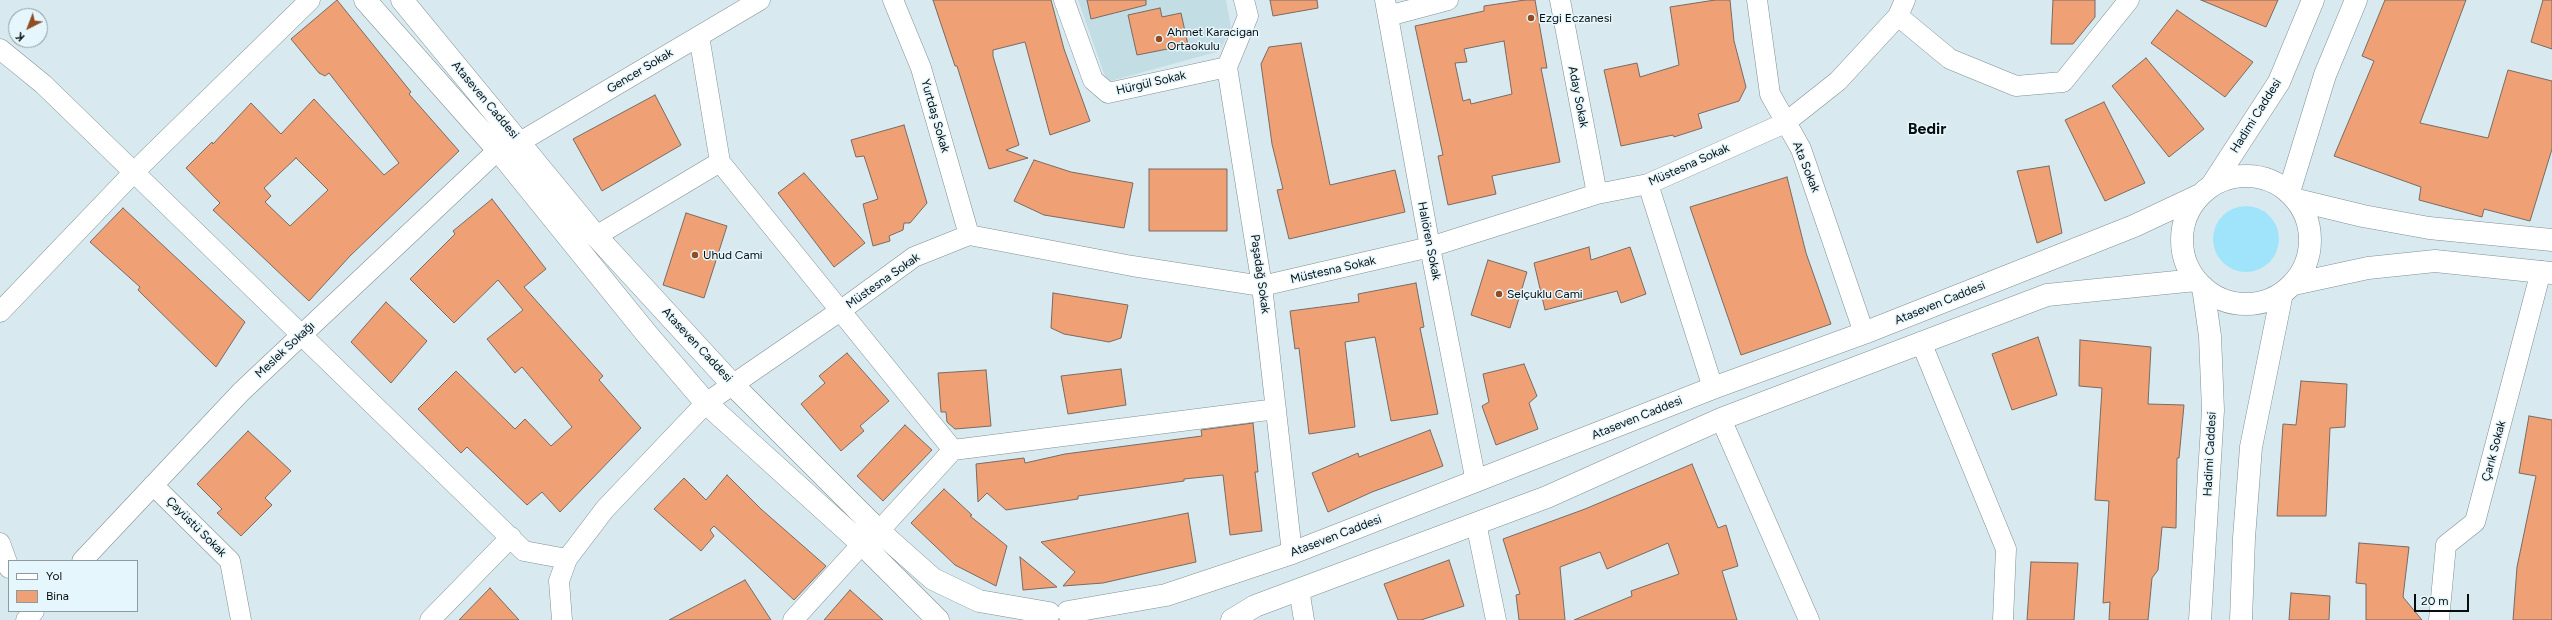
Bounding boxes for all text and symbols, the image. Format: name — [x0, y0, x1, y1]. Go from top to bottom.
north arrow — [8, 8, 48, 48]
place label: Ezgi Eczanesi — [1539, 11, 1612, 25]
marker: Ezgi Eczanesi — [1526, 13, 1536, 23]
place label: Ahmet Karacigan Ortaokulu — [1167, 25, 1259, 53]
text: K — [13, 29, 27, 44]
marker: Ahmet Karacigan Ortaokulu — [1154, 34, 1164, 44]
street label: Gencer Sokak — [604, 46, 676, 96]
street label: Ataseven Caddesi — [448, 58, 522, 142]
street label: Aday Sokak — [1565, 65, 1591, 129]
street label: Hürgül Sokak — [1115, 68, 1187, 98]
street label: Hadimi Caddesi — [2227, 76, 2285, 156]
street label: Yurtdaş Sokak — [918, 78, 952, 154]
district label: Bedir — [1908, 119, 1946, 139]
street label: Ata Sokak — [1789, 139, 1823, 195]
street label: Müstesna Sokak — [1646, 141, 1732, 189]
street label: Halıören Sokak — [1414, 200, 1444, 282]
street label: Paşadağ Sokak — [1247, 233, 1273, 315]
place label: Uhud Cami — [703, 248, 763, 262]
marker: Uhud Cami — [690, 250, 700, 260]
street label: Müstesna Sokak — [843, 250, 923, 312]
street label: Müstesna Sokak — [1289, 253, 1377, 287]
street label: Ataseven Caddesi — [1892, 278, 1988, 328]
place label: Selçuklu Cami — [1507, 287, 1583, 301]
marker: Selçuklu Cami — [1494, 289, 1504, 299]
street label: Ataseven Caddesi — [659, 305, 735, 385]
street label: Meslek Sokağı — [252, 319, 318, 381]
street label: Ataseven Caddesi — [1589, 393, 1685, 443]
street label: Hadimi Caddesi — [2201, 411, 2219, 497]
street label: Çarık Sokak — [2479, 419, 2509, 483]
street label: Çayüstü Sokak — [163, 494, 229, 560]
street label: Ataseven Caddesi — [1288, 512, 1384, 560]
legend — [8, 560, 138, 612]
text: Yol — [46, 569, 62, 583]
scale bar — [2416, 586, 2471, 612]
text: Bina — [46, 589, 69, 603]
text: 20 m — [2421, 594, 2449, 608]

